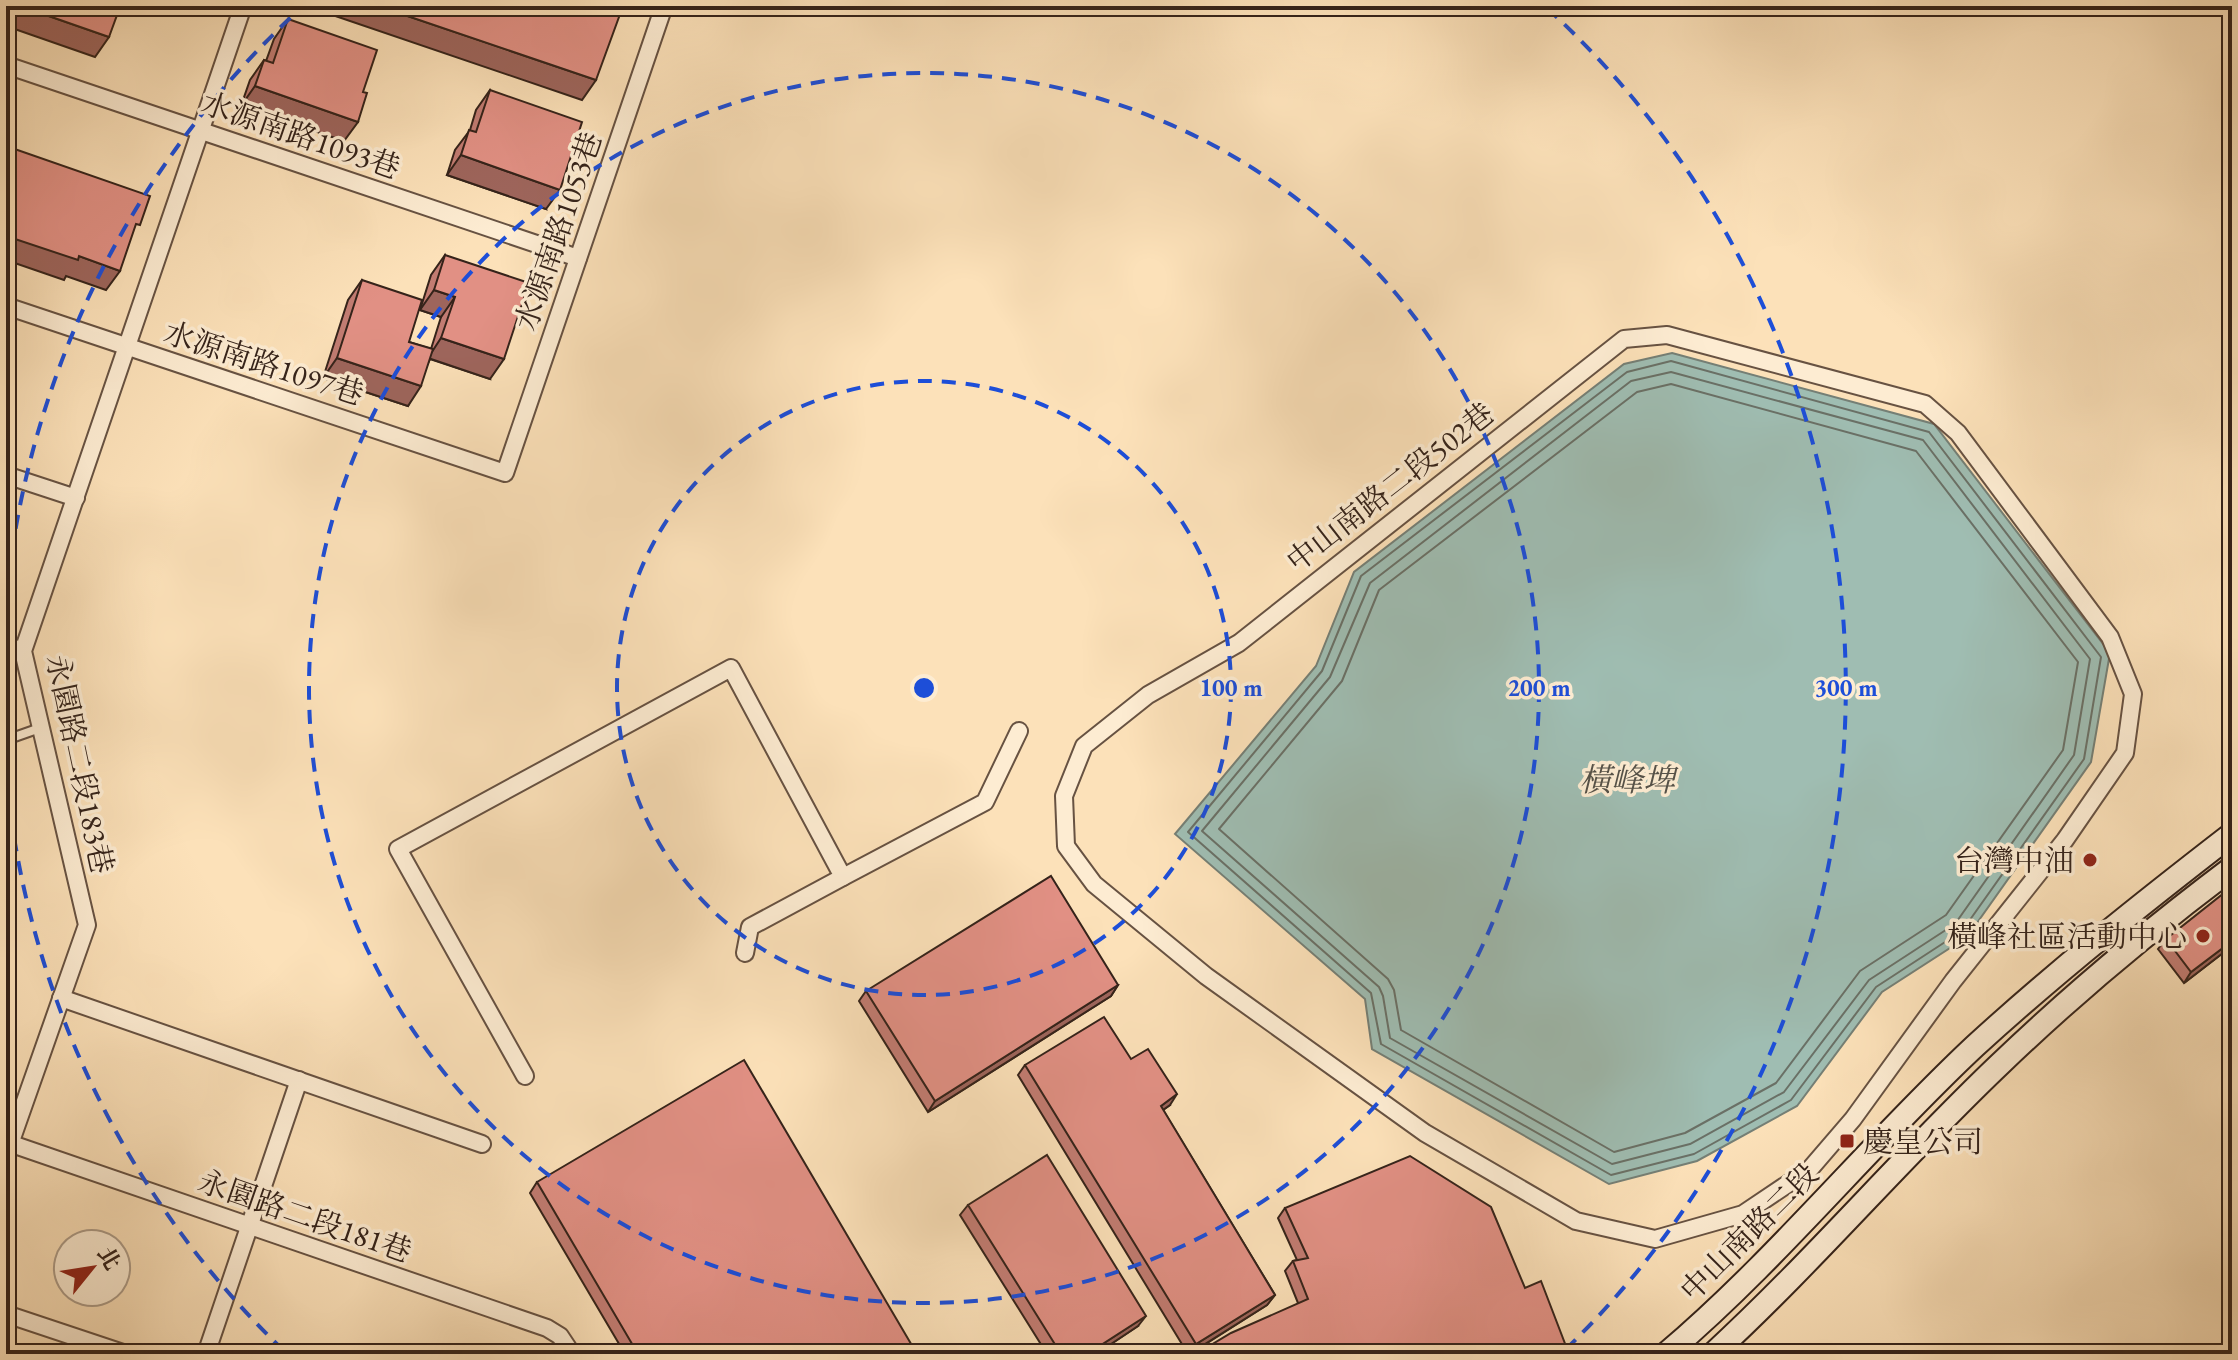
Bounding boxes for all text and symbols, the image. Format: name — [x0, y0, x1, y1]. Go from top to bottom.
street label: 水源南路1093巷 — [197, 83, 405, 187]
street label: 水源南路1053巷 — [506, 127, 610, 335]
street label: 水源南路1097巷 — [159, 312, 369, 414]
street label: 中山南路二段502巷 — [1278, 394, 1502, 580]
street label: 永園路二段183巷 — [38, 651, 122, 877]
text: 100 m — [1199, 672, 1263, 703]
text: 200 m — [1507, 672, 1571, 703]
text: 300 m — [1814, 672, 1878, 703]
centre of rings — [910, 674, 938, 702]
water label: 橫峰埤 — [1579, 759, 1679, 801]
place label: 台灣中油 — [1954, 841, 2074, 880]
marker: 台灣中油 — [2081, 851, 2099, 869]
place label: 橫峰社區活動中心 — [1947, 917, 2187, 956]
marker: 橫峰社區活動中心 — [2194, 927, 2212, 945]
place label: 慶皇公司 — [1863, 1122, 1983, 1161]
marker: 慶皇公司 — [1838, 1132, 1856, 1150]
street label: 中山南路二段 — [1672, 1155, 1826, 1309]
street label: 永園路二段181巷 — [193, 1161, 417, 1271]
north arrow — [52, 1228, 132, 1308]
text: 北 — [91, 1241, 127, 1275]

